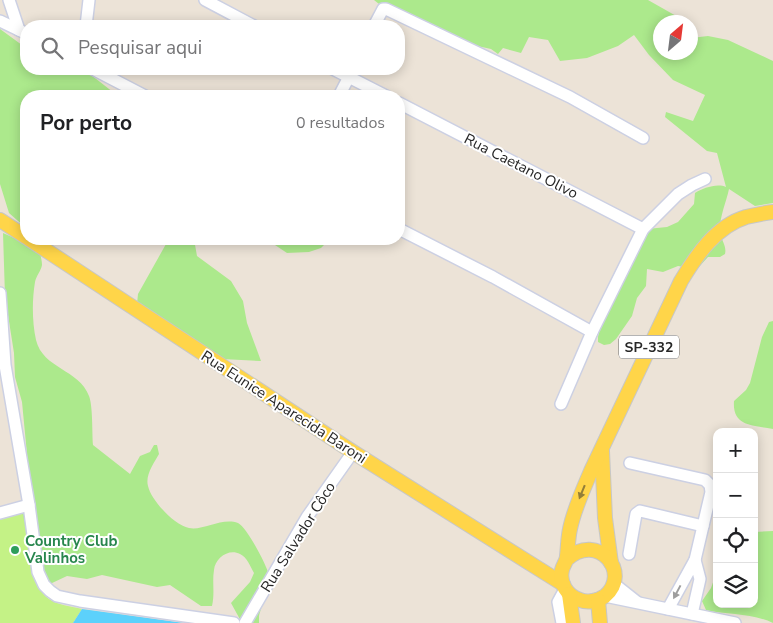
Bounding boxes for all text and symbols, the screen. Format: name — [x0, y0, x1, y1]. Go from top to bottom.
north arrow — [653, 15, 698, 60]
search box — [20, 20, 405, 75]
icon: search — [38, 34, 66, 62]
text: Pesquisar aqui — [78, 35, 202, 61]
text: Por perto — [40, 109, 132, 137]
text: 0 resultados — [296, 112, 385, 134]
street label: Rua Caetano Olivo — [461, 129, 581, 203]
road number: SP-332 — [619, 336, 679, 358]
street label: Rua Eunice Aparecida Baroni — [197, 346, 371, 468]
map controls — [713, 428, 758, 608]
button: + — [713, 428, 758, 473]
button: − — [713, 473, 758, 518]
street label: Rua Salvador Côco — [256, 478, 340, 596]
one-way arrow — [578, 485, 586, 500]
button: locate — [713, 518, 758, 563]
place label: Country Club Valinhos — [24, 531, 117, 568]
marker: Country Club Valinhos — [9, 544, 21, 556]
button: layers — [713, 563, 758, 608]
one-way arrow — [673, 585, 681, 599]

